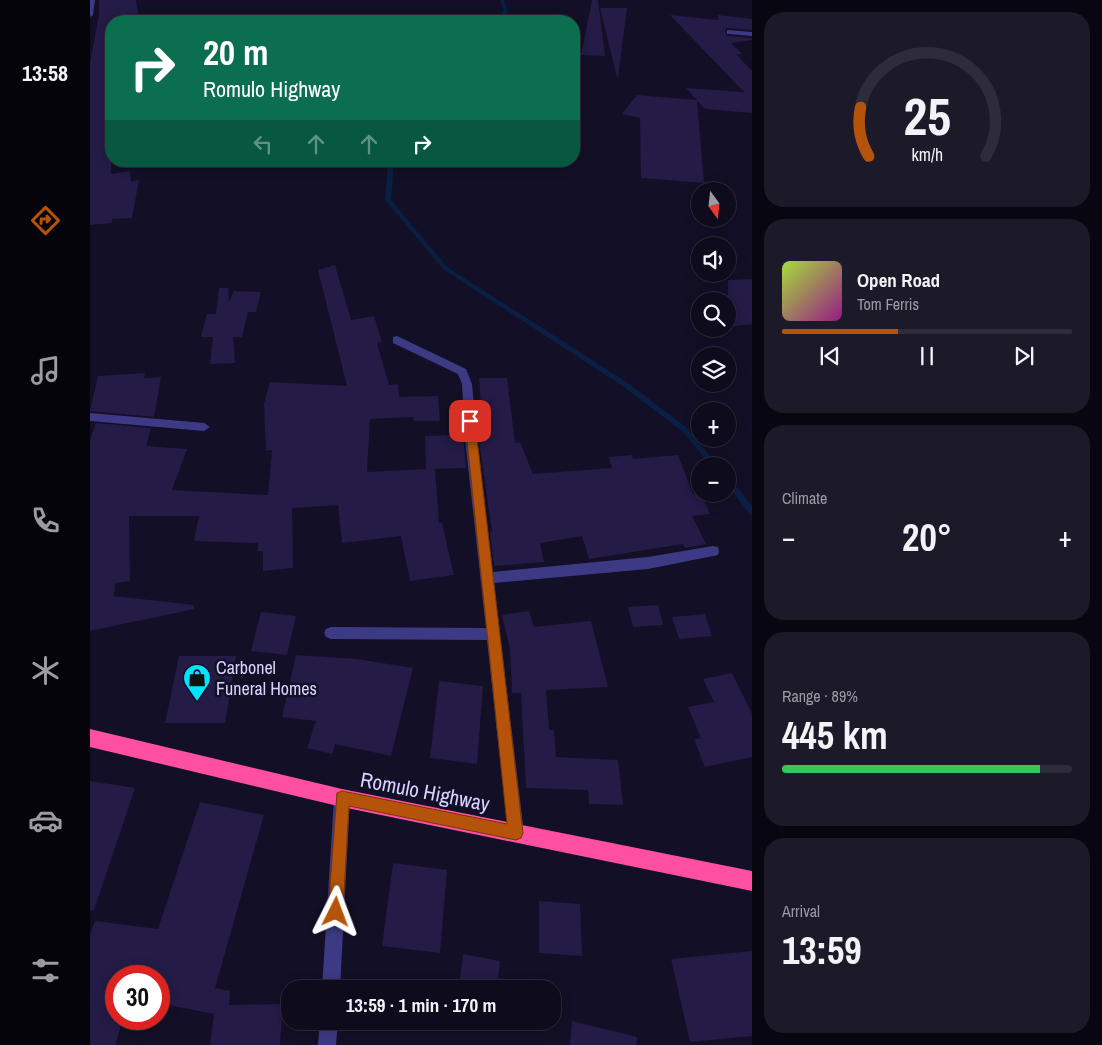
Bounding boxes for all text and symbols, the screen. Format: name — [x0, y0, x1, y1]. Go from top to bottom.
text: 20 m — [203, 29, 268, 76]
icon: right — [120, 35, 185, 100]
text: 13:58 — [22, 58, 68, 88]
text: Romulo Highway — [203, 74, 340, 104]
text: 25 — [903, 81, 951, 151]
icon: left — [249, 130, 277, 158]
icon: ahead — [302, 130, 330, 158]
icon: ahead — [355, 130, 383, 158]
icon: right — [408, 130, 436, 158]
text: km/h — [911, 143, 943, 167]
north arrow — [691, 182, 736, 228]
map controls — [691, 182, 736, 502]
icon: directions — [28, 203, 63, 238]
button: sound — [691, 237, 736, 282]
text: Open Road — [857, 267, 940, 293]
button: search — [691, 292, 736, 337]
text: Tom Ferris — [857, 293, 919, 315]
icon: previous — [816, 342, 844, 370]
icon: pause — [913, 342, 941, 370]
icon: next — [1010, 342, 1038, 370]
button: layers — [691, 347, 736, 392]
icon: music — [28, 353, 63, 388]
pin — [449, 400, 491, 442]
button: + — [691, 402, 736, 447]
icon: arrive — [456, 407, 484, 435]
button: − — [691, 457, 736, 502]
text: Climate — [782, 487, 827, 509]
icon: phone — [28, 503, 63, 538]
text: 20° — [902, 512, 952, 563]
text: − — [782, 518, 795, 556]
text: + — [1059, 518, 1072, 556]
icon: climate — [28, 653, 63, 688]
place label: Carbonel Funeral Homes — [216, 655, 317, 701]
shop icon: Carbonel Funeral Homes — [182, 663, 212, 702]
text: Range · 89% — [782, 685, 858, 707]
text: 445 km — [782, 710, 888, 761]
street label: Romulo Highway — [358, 765, 493, 818]
icon: car — [28, 803, 63, 838]
position arrow — [309, 885, 361, 937]
text: Arrival — [782, 900, 820, 922]
text: 13:59 — [782, 925, 862, 976]
icon: filters — [28, 953, 63, 988]
speed limit sign: 30 — [105, 965, 170, 1030]
text: 13:59 · 1 min · 170 m — [346, 992, 496, 1018]

